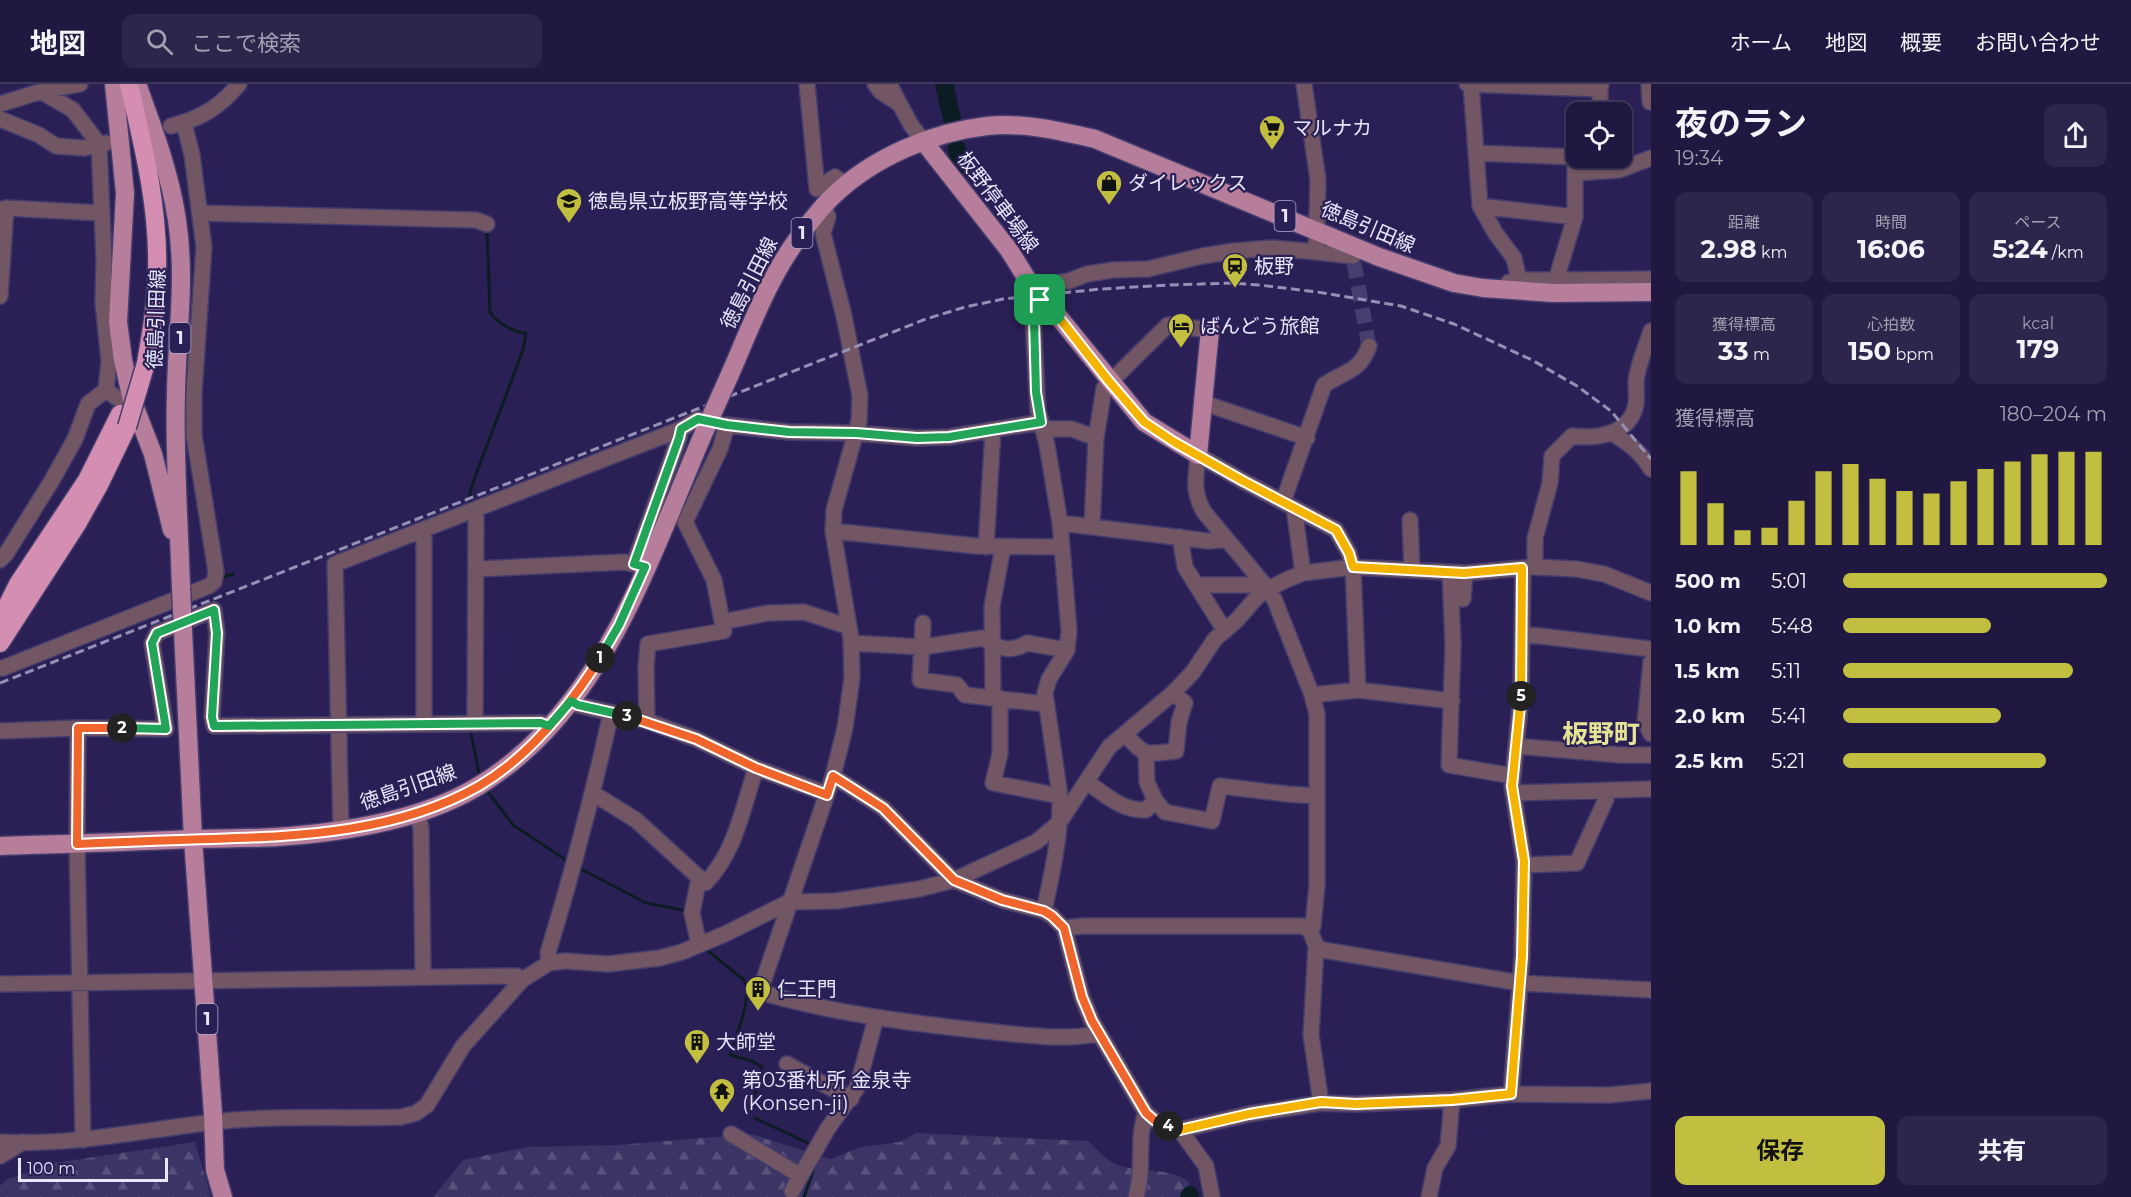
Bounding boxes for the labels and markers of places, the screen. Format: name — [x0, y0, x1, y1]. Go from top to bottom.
supermarket icon: マルナカ — [1257, 113, 1287, 151]
place label: マルナカ — [1292, 116, 1372, 140]
shop icon: ダイレックス — [1094, 168, 1124, 206]
place label: ダイレックス — [1128, 171, 1247, 195]
school or university icon: 徳島県立板野高等学校 — [554, 186, 584, 224]
place label: 徳島県立板野高等学校 — [588, 189, 788, 213]
station icon: 板野 — [1220, 251, 1250, 289]
place label: 板野 — [1254, 254, 1294, 278]
pin — [1014, 274, 1065, 325]
hotel icon: ばんどう旅館 — [1166, 311, 1196, 349]
place label: ばんどう旅館 — [1200, 314, 1319, 338]
pin: 1 — [585, 643, 615, 673]
pin: 5 — [1506, 681, 1536, 711]
pin: 3 — [612, 701, 642, 731]
pin: 2 — [107, 713, 137, 743]
building icon: 仁王門 — [743, 974, 773, 1012]
place label: 仁王門 — [777, 977, 837, 1001]
building icon: 大師堂 — [682, 1027, 712, 1065]
place label: 大師堂 — [716, 1030, 776, 1054]
place label: 第03番札所 金泉寺 (Konsen-ji) — [742, 1068, 912, 1115]
temple icon: 第03番札所 金泉寺 (Konsen-ji) — [707, 1076, 737, 1114]
pin: 4 — [1153, 1111, 1183, 1141]

